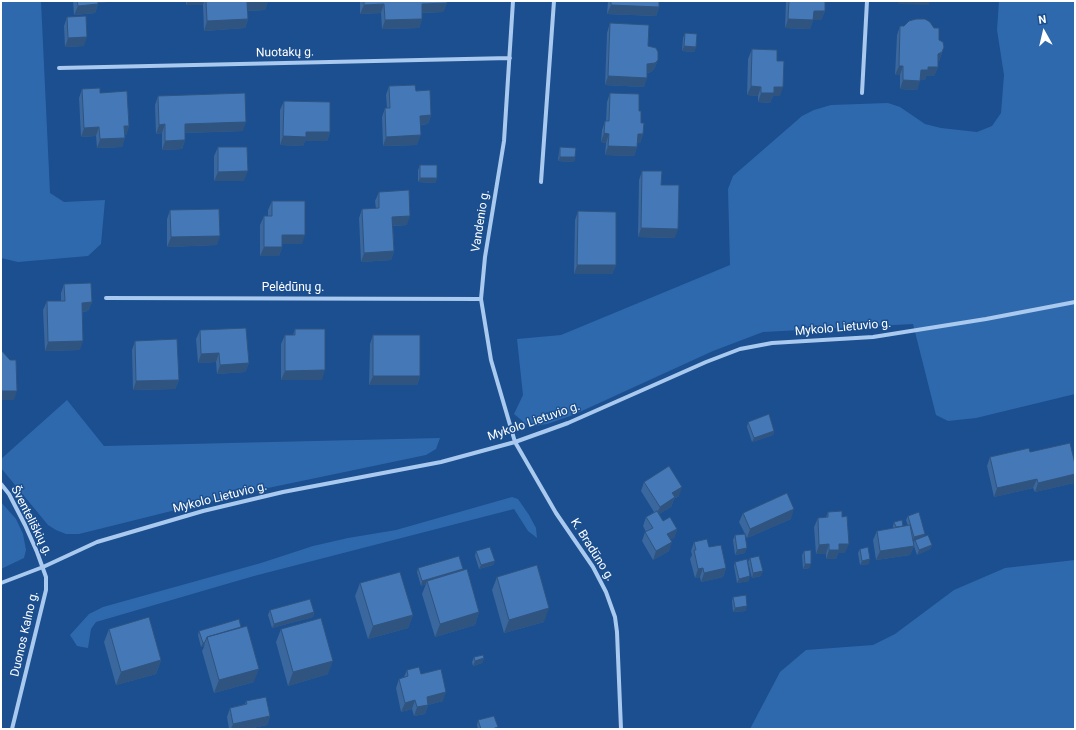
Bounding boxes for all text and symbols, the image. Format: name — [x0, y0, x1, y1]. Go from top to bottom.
north arrow — [1024, 12, 1064, 52]
text: N — [1038, 13, 1047, 27]
street label: Nuotakų g. — [256, 45, 314, 61]
street label: Vandenio g. — [469, 189, 493, 253]
street label: Pelėdūnų g. — [262, 281, 324, 295]
street label: Mykolo Lietuvio g. — [794, 317, 892, 339]
street label: Mykolo Lietuvio g. — [486, 399, 582, 445]
street label: Mykolo Lietuvio g. — [171, 479, 269, 517]
street label: Šventeliškių g. — [7, 484, 55, 558]
street label: K. Bradūno g. — [567, 516, 617, 584]
street label: Duonos Kalno g. — [8, 590, 42, 678]

